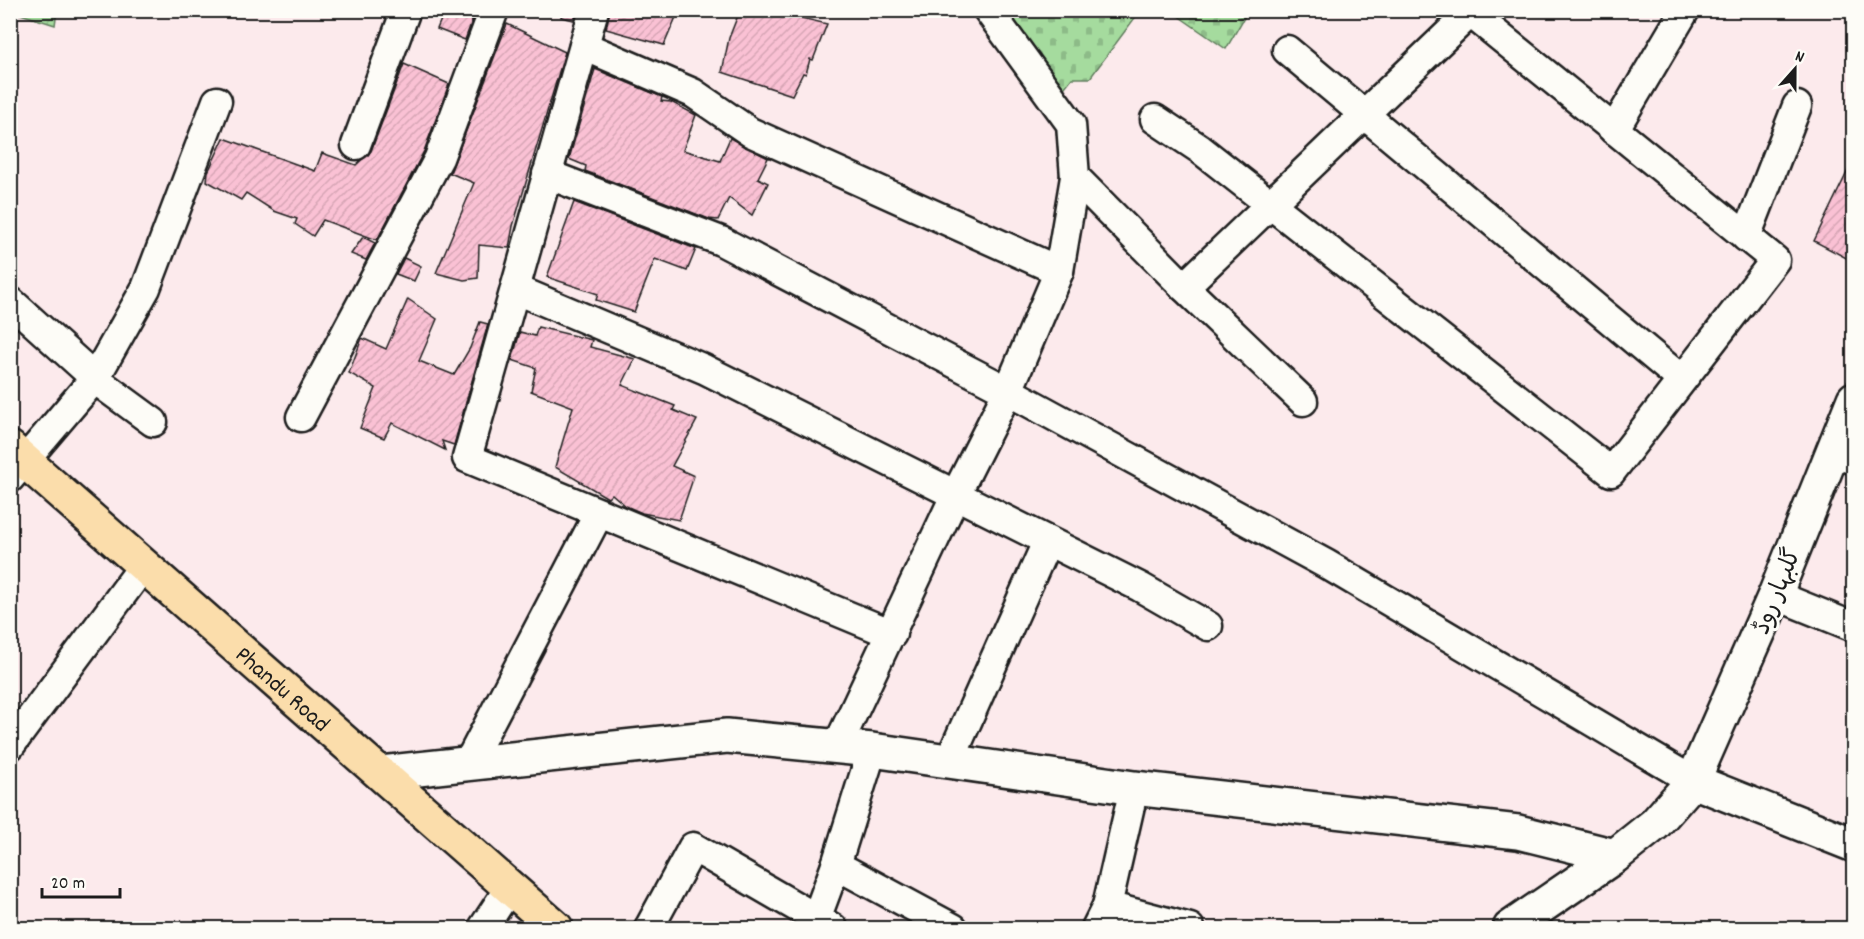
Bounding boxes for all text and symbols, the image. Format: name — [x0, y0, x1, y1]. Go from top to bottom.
north arrow — [1765, 39, 1825, 99]
text: N — [1792, 45, 1807, 70]
street label: گلبہار روڈ — [1746, 544, 1811, 640]
street label: Phandu Road — [226, 639, 336, 742]
scale bar — [42, 861, 120, 899]
text: 20 m — [51, 872, 85, 897]

